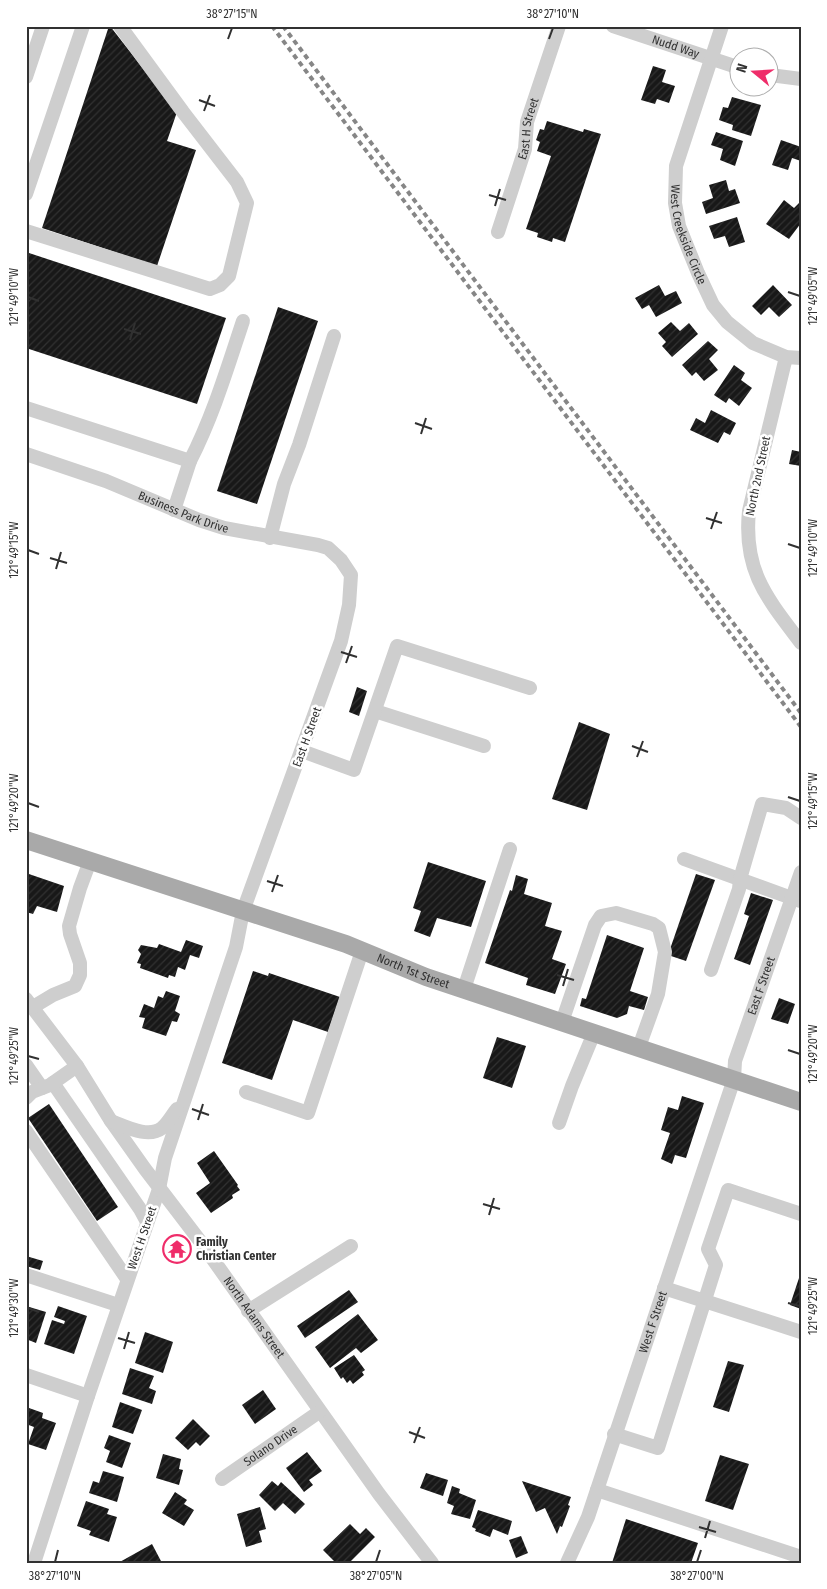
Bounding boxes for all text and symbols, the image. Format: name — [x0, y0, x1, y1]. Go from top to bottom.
text: 38°27'15"N — [206, 7, 258, 21]
text: 38°27'10"N — [527, 7, 579, 21]
street label: Nudd Way — [650, 32, 702, 61]
north arrow — [730, 48, 780, 98]
text: N — [733, 62, 751, 75]
street label: East H Street — [515, 96, 542, 161]
street label: West Creekside Circle — [668, 184, 709, 287]
text: 121°49'05"W — [806, 267, 820, 325]
text: 121°49'10"W — [7, 268, 21, 326]
street label: North 2nd Street — [743, 435, 773, 517]
street label: Business Park Drive — [136, 488, 230, 536]
text: 121°49'10"W — [806, 519, 820, 577]
text: 121°49'15"W — [7, 521, 21, 579]
street label: East H Street — [290, 705, 324, 769]
text: 121°49'15"W — [806, 772, 820, 830]
text: 121°49'20"W — [7, 774, 21, 832]
street label: North 1st Street — [375, 950, 452, 991]
street label: East F Street — [745, 955, 778, 1017]
text: 121°49'20"W — [806, 1025, 820, 1083]
text: 121°49'25"W — [7, 1027, 21, 1085]
street label: West H Street — [125, 1204, 159, 1272]
temple icon: Family Christian Center — [162, 1234, 192, 1264]
place label: Family Christian Center — [196, 1235, 277, 1263]
street label: North Adams Street — [221, 1274, 288, 1361]
text: 121°49'25"W — [806, 1277, 820, 1335]
text: 121°49'30"W — [7, 1279, 21, 1337]
street label: West F Street — [636, 1289, 670, 1355]
street label: Solano Drive — [241, 1422, 300, 1469]
text: 38°27'10"N — [29, 1569, 81, 1583]
text: 38°27'05"N — [350, 1569, 402, 1583]
text: 38°27'00"N — [670, 1569, 724, 1583]

